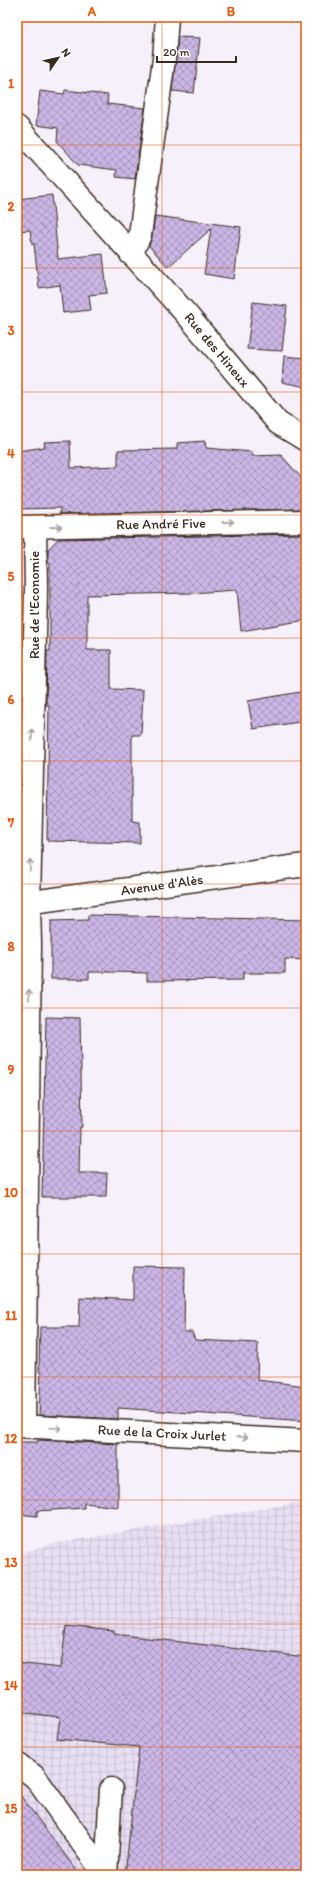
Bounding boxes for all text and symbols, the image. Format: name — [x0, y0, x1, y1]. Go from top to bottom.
text: A — [87, 4, 97, 19]
text: B — [227, 4, 236, 19]
north arrow — [38, 38, 78, 78]
scale bar — [157, 38, 236, 64]
text: 20 m — [163, 45, 190, 59]
text: N — [58, 46, 73, 59]
text: 1 — [8, 76, 14, 91]
text: 2 — [8, 199, 15, 214]
street label: Rue des Hineux — [181, 309, 253, 391]
text: 3 — [7, 323, 15, 338]
text: 4 — [7, 446, 15, 461]
street label: Rue André Five — [116, 515, 206, 533]
one-way arrow — [221, 519, 234, 526]
one-way arrow — [49, 523, 62, 531]
street label: Rue de l'Economie — [26, 551, 43, 659]
text: 5 — [8, 569, 15, 584]
text: 6 — [8, 692, 15, 707]
one-way arrow — [28, 729, 36, 742]
text: 7 — [7, 815, 15, 830]
one-way arrow — [26, 859, 33, 872]
street label: Avenue d'Alès — [120, 871, 204, 899]
text: 8 — [7, 939, 15, 954]
one-way arrow — [25, 989, 33, 1002]
text: 9 — [8, 1062, 15, 1077]
text: 10 — [4, 1185, 18, 1200]
text: 11 — [5, 1308, 17, 1323]
street label: Rue de la Croix Jurlet — [97, 1421, 227, 1445]
one-way arrow — [49, 1424, 62, 1431]
text: 12 — [5, 1431, 18, 1446]
one-way arrow — [235, 1433, 248, 1440]
text: 13 — [4, 1555, 18, 1570]
text: 14 — [4, 1678, 18, 1693]
text: 15 — [5, 1801, 18, 1816]

